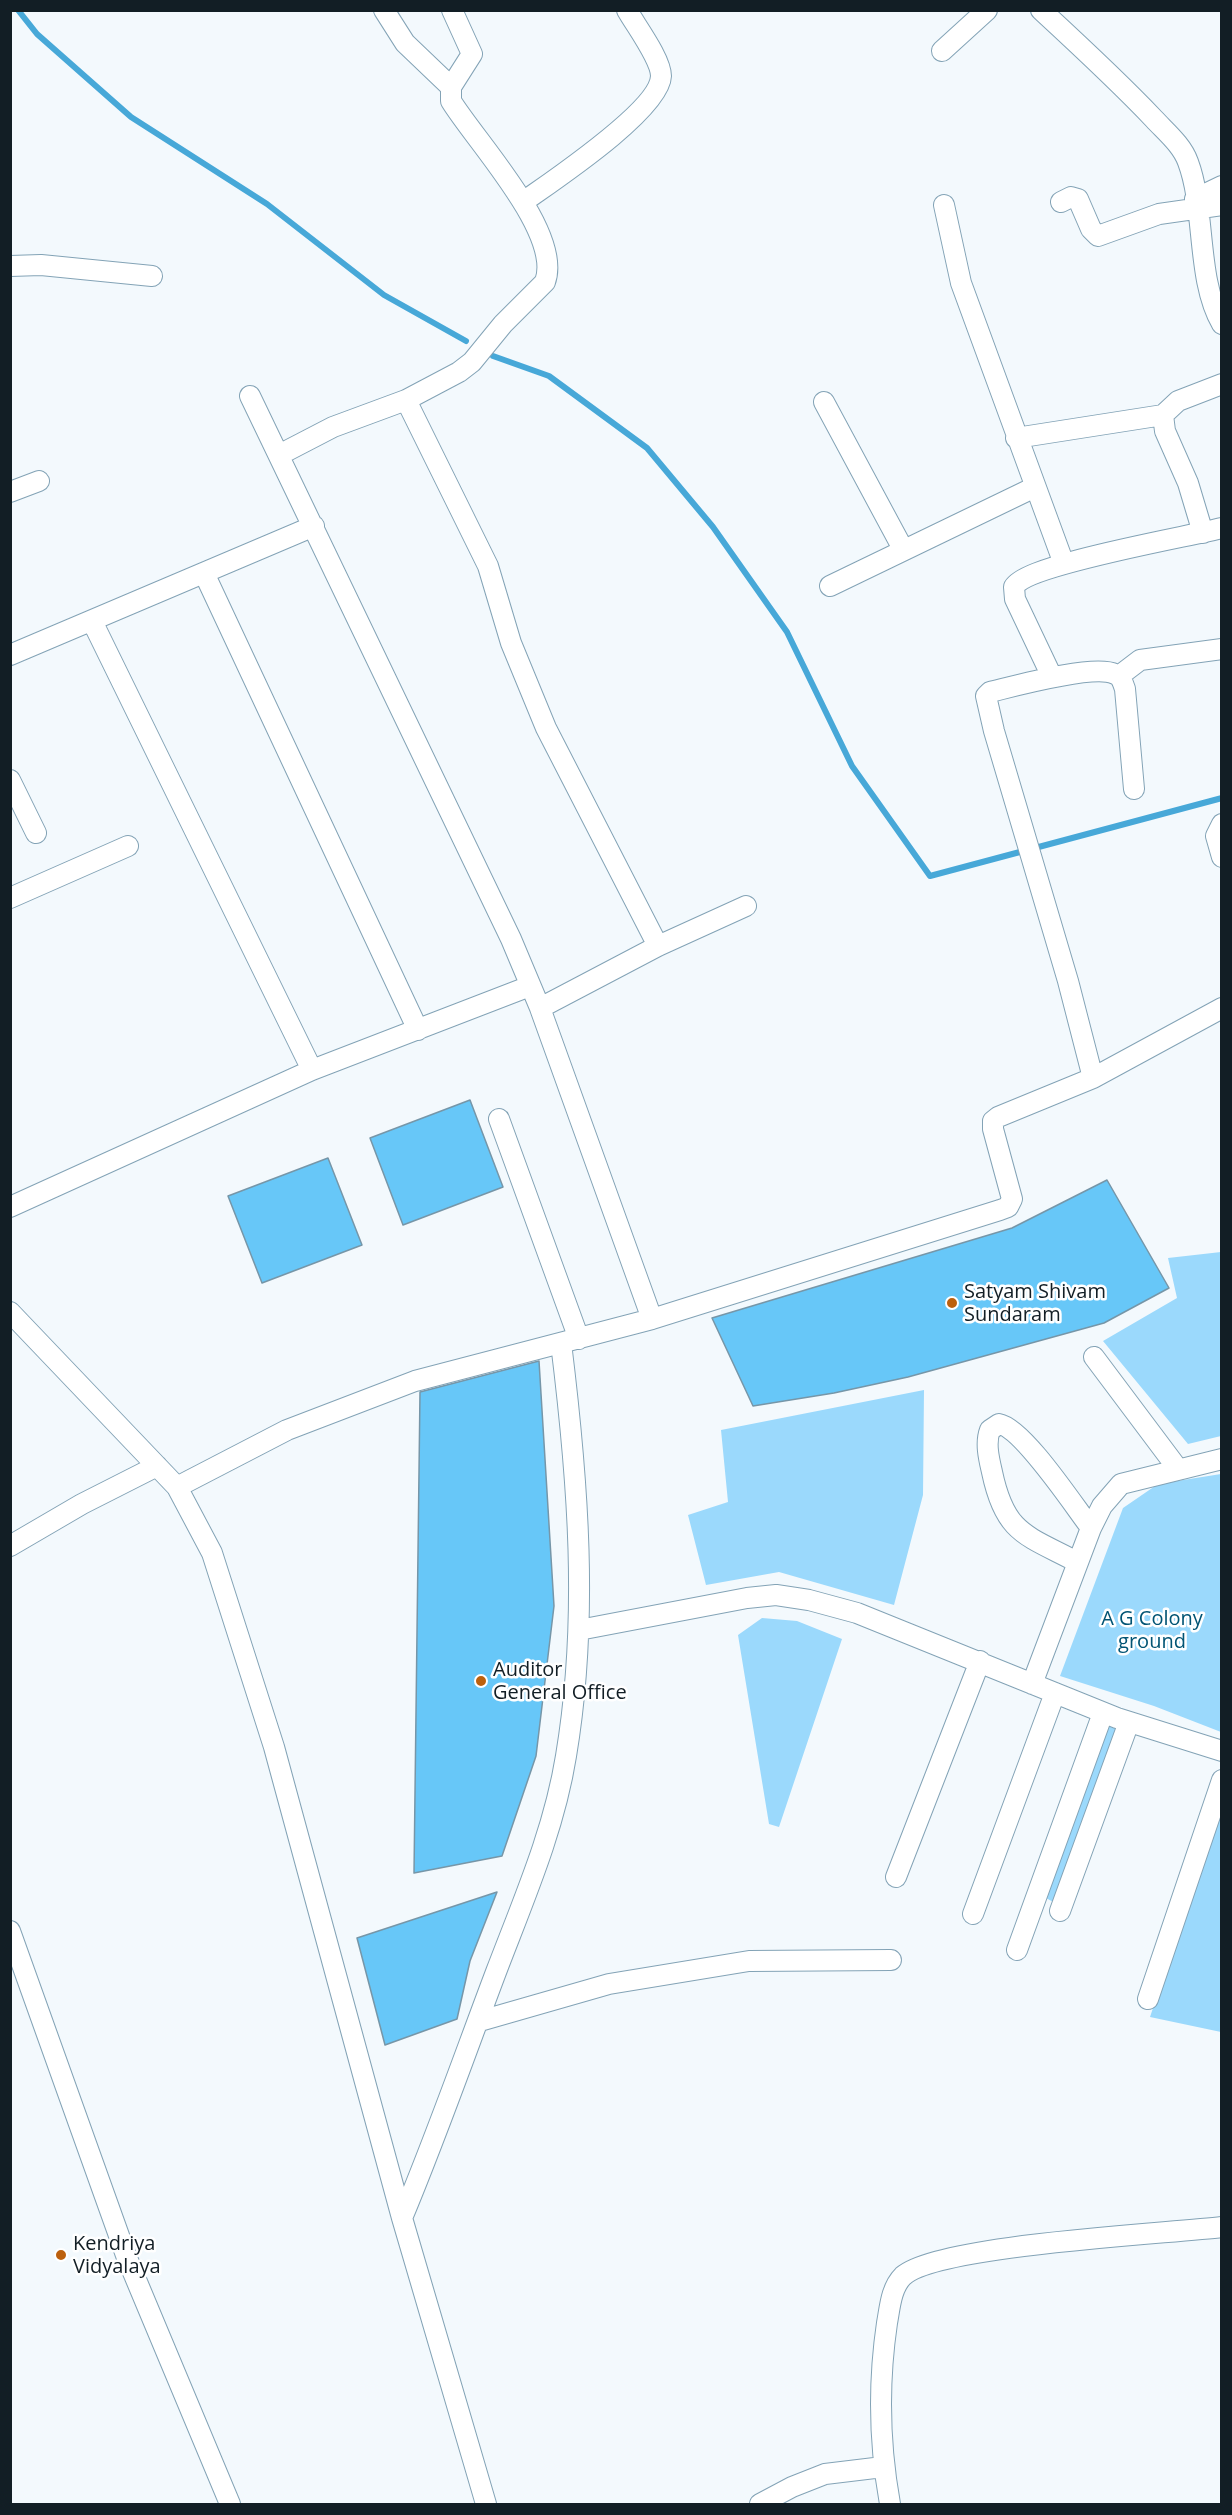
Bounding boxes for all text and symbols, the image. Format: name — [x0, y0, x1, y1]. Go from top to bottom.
place label: Satyam Shivam Sundaram — [964, 1280, 1106, 1327]
marker: Satyam Shivam Sundaram — [945, 1296, 959, 1310]
park label: A G Colony ground — [1101, 1607, 1203, 1654]
place label: Auditor General Office — [493, 1658, 627, 1705]
marker: Auditor General Office — [474, 1674, 488, 1688]
place label: Kendriya Vidyalaya — [73, 2232, 161, 2279]
marker: Kendriya Vidyalaya — [54, 2248, 68, 2262]

